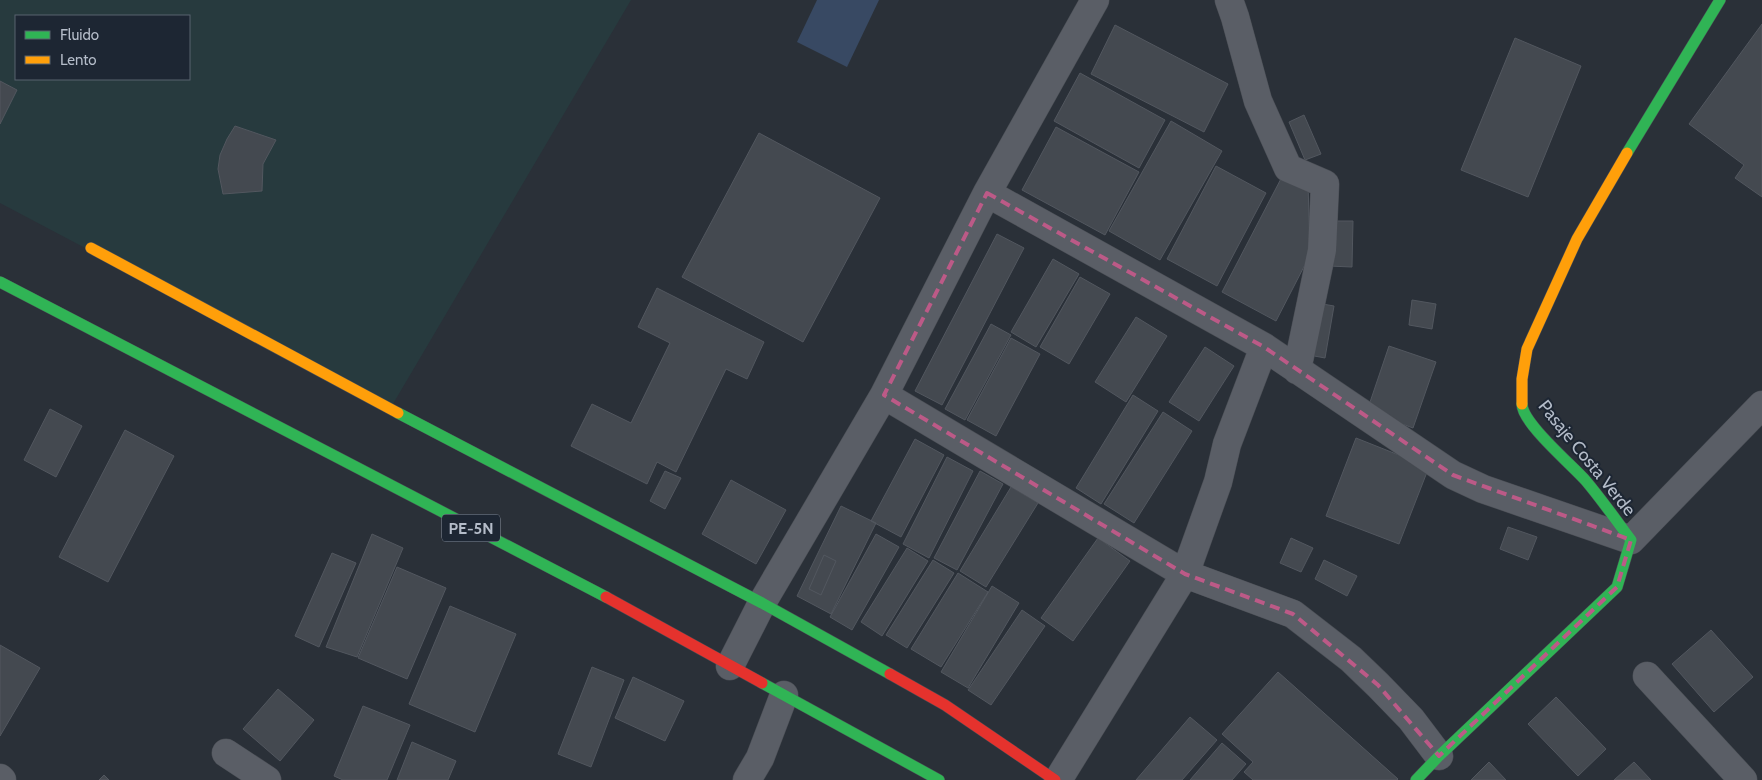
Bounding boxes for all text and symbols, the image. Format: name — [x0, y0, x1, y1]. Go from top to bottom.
legend — [15, 15, 190, 80]
text: Fluido — [60, 26, 99, 44]
text: Lento — [60, 51, 97, 69]
street label: Pasaje Costa Verde — [1534, 396, 1640, 520]
road number: PE-5N — [442, 514, 500, 542]

